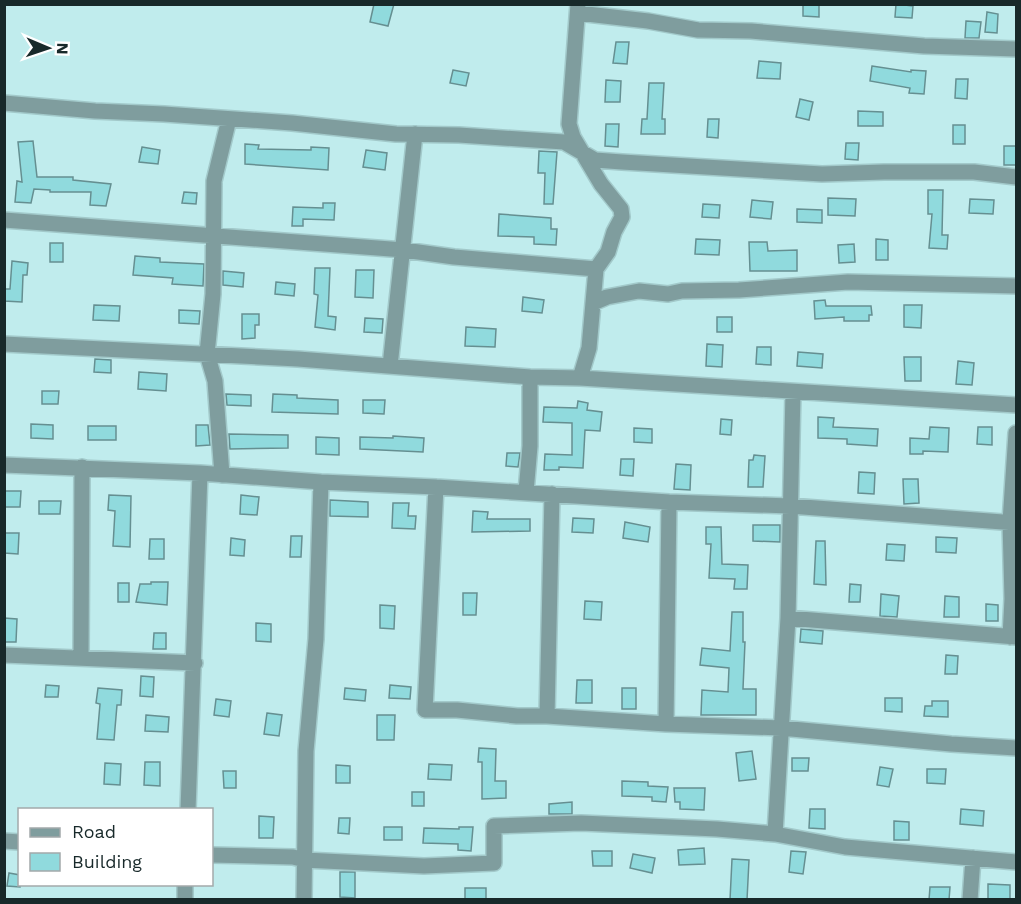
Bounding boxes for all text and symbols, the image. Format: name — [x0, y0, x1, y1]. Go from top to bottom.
north arrow — [18, 18, 78, 78]
text: N — [53, 42, 72, 55]
legend — [18, 808, 213, 886]
text: Road — [72, 821, 116, 842]
text: Building — [72, 851, 142, 872]

